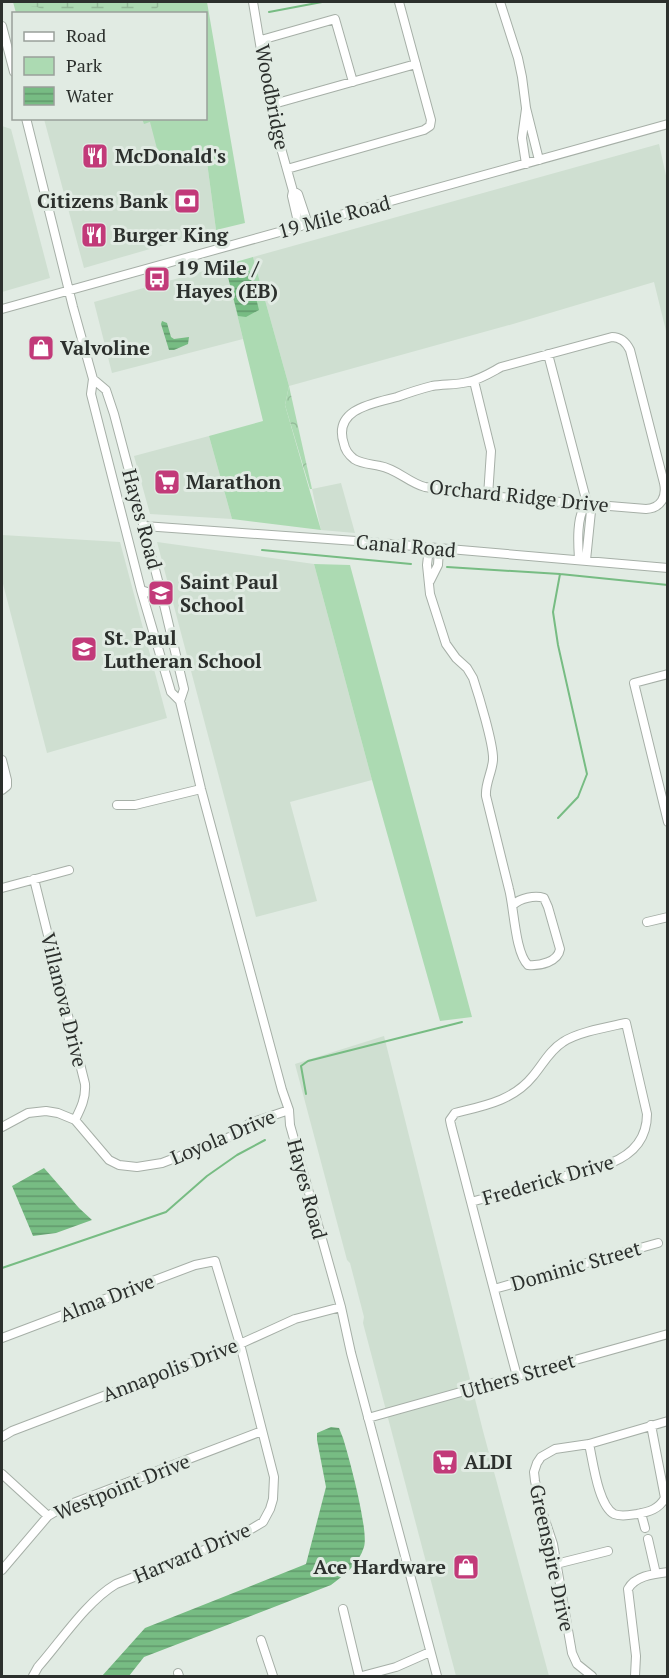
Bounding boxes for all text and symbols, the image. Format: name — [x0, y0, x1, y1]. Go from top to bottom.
legend — [12, 12, 207, 120]
text: Road — [66, 23, 106, 47]
street label: Woodbridge — [249, 42, 296, 152]
text: Park — [66, 53, 103, 77]
text: Water — [66, 83, 113, 107]
restaurant icon: McDonald's — [80, 141, 110, 171]
place label: McDonald's — [115, 142, 226, 169]
bank icon: Citizens Bank — [172, 186, 202, 216]
place label: Citizens Bank — [37, 187, 168, 214]
street label: 19 Mile Road — [275, 189, 393, 244]
restaurant icon: Burger King — [79, 220, 109, 250]
place label: Burger King — [113, 221, 229, 248]
place label: 19 Mile / Hayes (EB) — [176, 254, 278, 304]
bus stop icon: 19 Mile / Hayes (EB) — [142, 264, 172, 294]
shop icon: Valvoline — [26, 333, 56, 363]
place label: Valvoline — [60, 334, 150, 361]
street label: Hayes Road — [116, 466, 169, 572]
supermarket icon: Marathon — [152, 467, 182, 497]
place label: Marathon — [186, 468, 281, 495]
street label: Orchard Ridge Drive — [428, 473, 610, 518]
street label: Canal Road — [355, 528, 457, 563]
place label: Saint Paul School — [180, 568, 278, 618]
school or university icon: Saint Paul School — [146, 578, 176, 608]
place label: St. Paul Lutheran School — [104, 624, 262, 674]
school or university icon: St. Paul Lutheran School — [69, 634, 99, 664]
street label: Villanova Drive — [35, 930, 94, 1070]
street label: Loyola Drive — [166, 1102, 279, 1171]
street label: Hayes Road — [281, 1136, 334, 1242]
street label: Frederick Drive — [479, 1148, 617, 1211]
street label: Dominic Street — [508, 1234, 645, 1297]
street label: Alma Drive — [55, 1267, 158, 1328]
street label: Annapolis Drive — [98, 1331, 241, 1408]
street label: Uthers Street — [458, 1346, 578, 1405]
street label: Westpoint Drive — [50, 1447, 194, 1526]
supermarket icon: ALDI — [430, 1447, 460, 1477]
place label: ALDI — [464, 1448, 512, 1475]
street label: Greenspire Drive — [524, 1482, 581, 1634]
street label: Harvard Drive — [129, 1516, 254, 1589]
shop icon: Ace Hardware — [451, 1552, 481, 1582]
place label: Ace Hardware — [313, 1553, 446, 1580]

